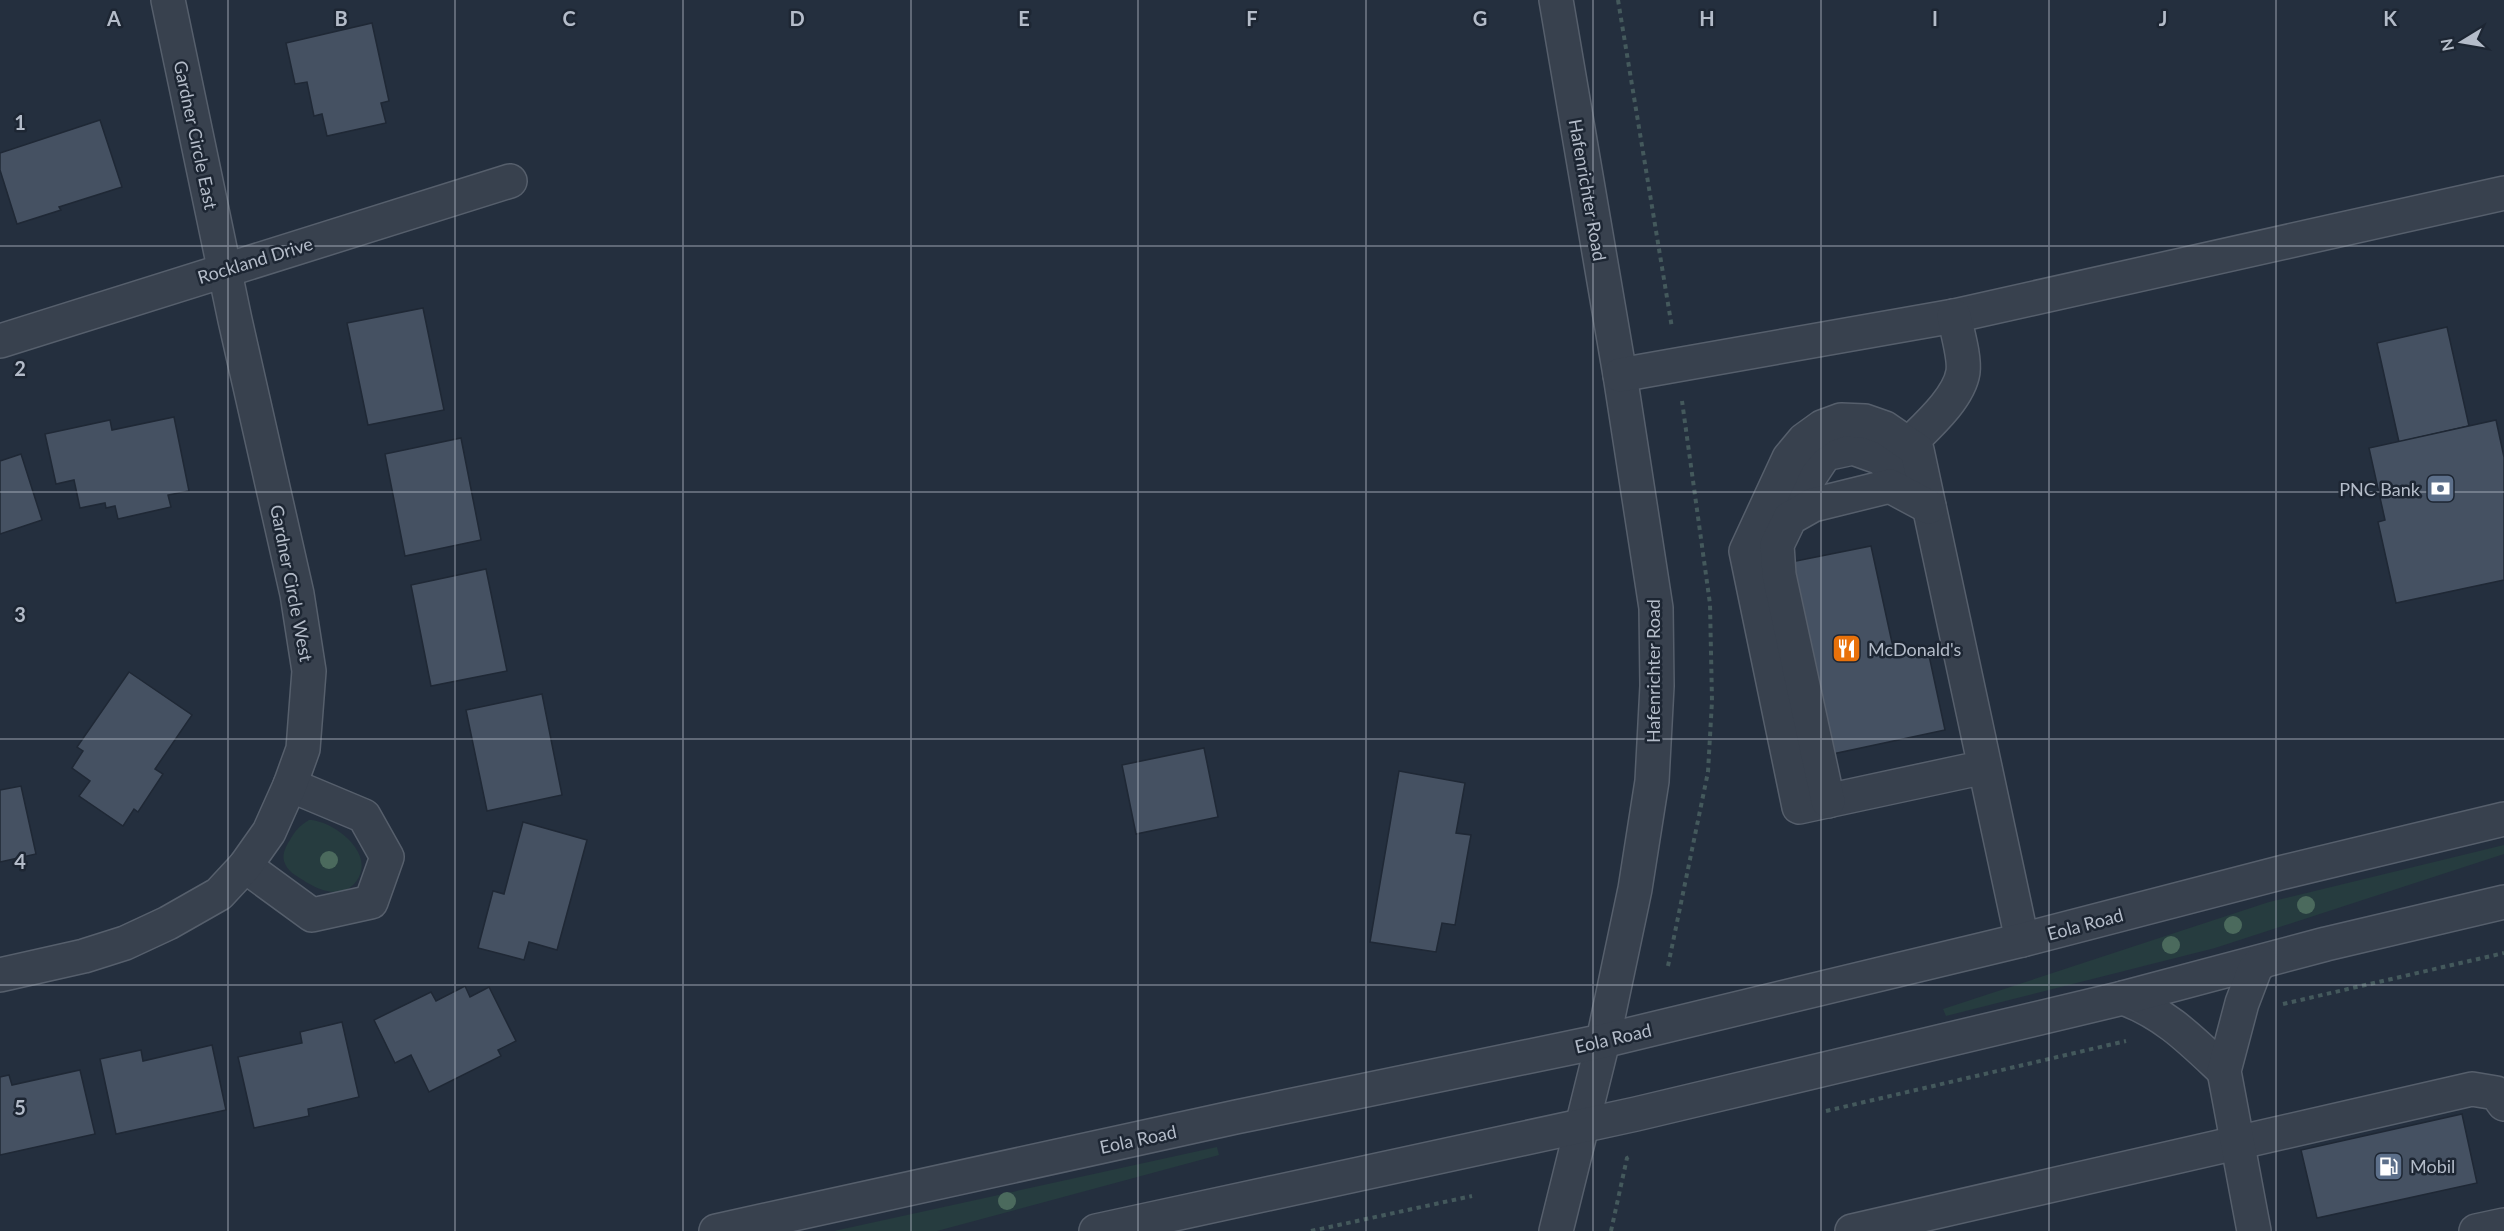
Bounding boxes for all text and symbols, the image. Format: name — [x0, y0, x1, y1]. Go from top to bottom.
text: A — [106, 6, 121, 30]
text: B — [334, 6, 348, 30]
text: C — [562, 6, 576, 30]
text: D — [789, 6, 805, 30]
text: E — [1018, 6, 1030, 30]
text: F — [1246, 6, 1258, 30]
text: G — [1473, 6, 1487, 30]
text: H — [1699, 6, 1715, 30]
text: I — [1932, 6, 1938, 30]
text: J — [2159, 6, 2167, 30]
text: K — [2383, 6, 2397, 30]
north arrow — [2432, 12, 2492, 72]
text: N — [2436, 37, 2457, 53]
street label: Gardner Circle East — [169, 59, 223, 212]
text: 1 — [14, 110, 26, 134]
street label: Hafenrichter Road — [1565, 117, 1611, 263]
street label: Rockland Drive — [195, 232, 315, 288]
text: 2 — [14, 356, 26, 380]
bank icon: PNC Bank — [2425, 473, 2457, 505]
place label: PNC Bank — [2339, 478, 2421, 500]
street label: Gardner Circle West — [266, 503, 318, 664]
street label: Hafenrichter Road — [1642, 599, 1664, 743]
text: 3 — [14, 602, 26, 626]
restaurant icon: McDonald's — [1831, 633, 1863, 665]
place label: McDonald's — [1868, 638, 1962, 660]
text: 4 — [14, 849, 26, 873]
street label: Eola Road — [2045, 903, 2125, 945]
street label: Eola Road — [1573, 1019, 1653, 1057]
text: 5 — [14, 1095, 26, 1119]
street label: Eola Road — [1098, 1120, 1178, 1158]
fuel station icon: Mobil — [2373, 1150, 2405, 1182]
place label: Mobil — [2410, 1155, 2455, 1177]

